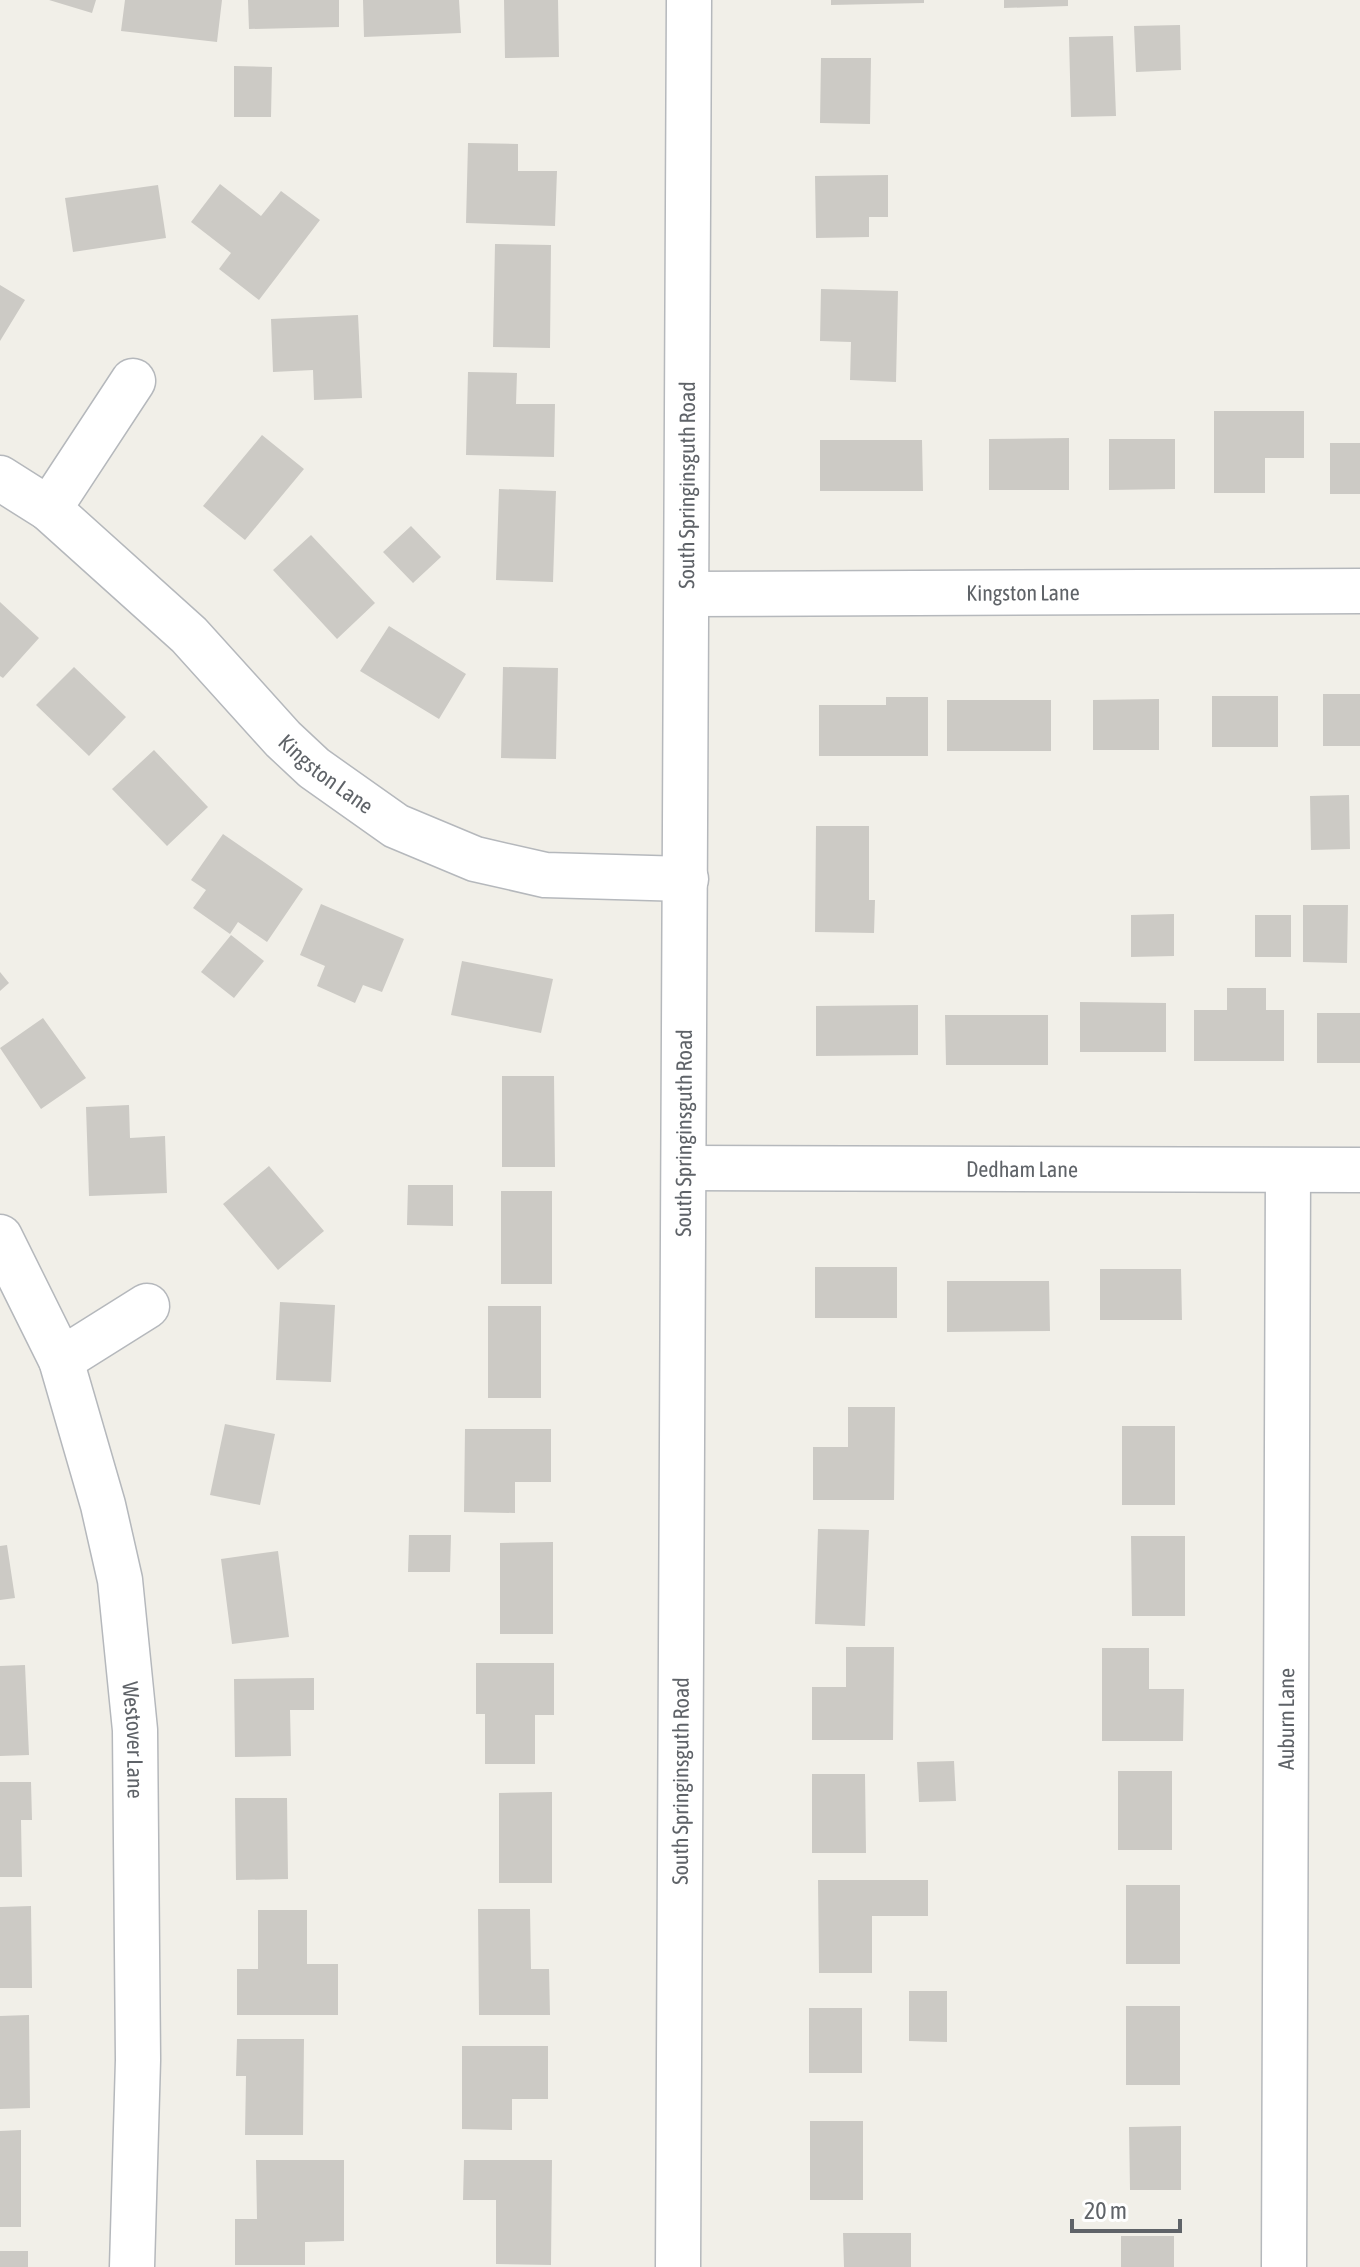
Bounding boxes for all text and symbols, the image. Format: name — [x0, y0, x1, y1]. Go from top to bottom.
street label: South Springinsguth Road — [673, 381, 700, 589]
street label: Kingston Lane — [966, 579, 1080, 606]
street label: Kingston Lane — [273, 729, 378, 819]
street label: South Springinsguth Road — [670, 1029, 697, 1237]
street label: Dedham Lane — [966, 1156, 1078, 1182]
street label: Auburn Lane — [1273, 1668, 1299, 1770]
street label: South Springinsguth Road — [667, 1677, 694, 1885]
street label: Westover Lane — [117, 1680, 149, 1799]
scale bar — [1072, 2183, 1180, 2233]
text: 20 m — [1084, 2197, 1127, 2224]

